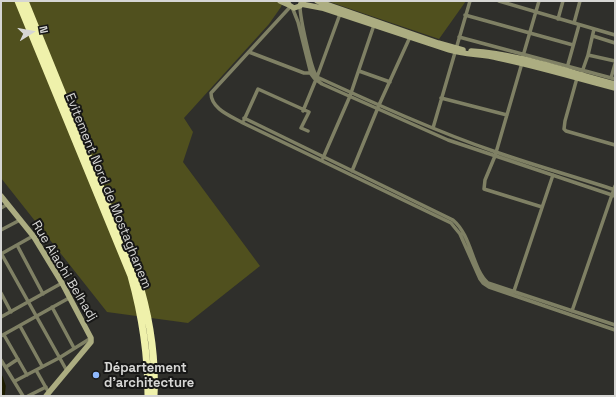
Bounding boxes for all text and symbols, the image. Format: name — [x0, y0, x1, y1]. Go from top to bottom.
north arrow — [12, 12, 52, 52]
text: N — [36, 25, 51, 35]
street label: Evitement Nord de Mostaghanem — [62, 91, 154, 291]
street label: Rue Aiachi Belhadj — [28, 218, 100, 324]
place label: Département d'architecture — [104, 360, 194, 391]
marker: Département d'architecture — [91, 370, 101, 380]

